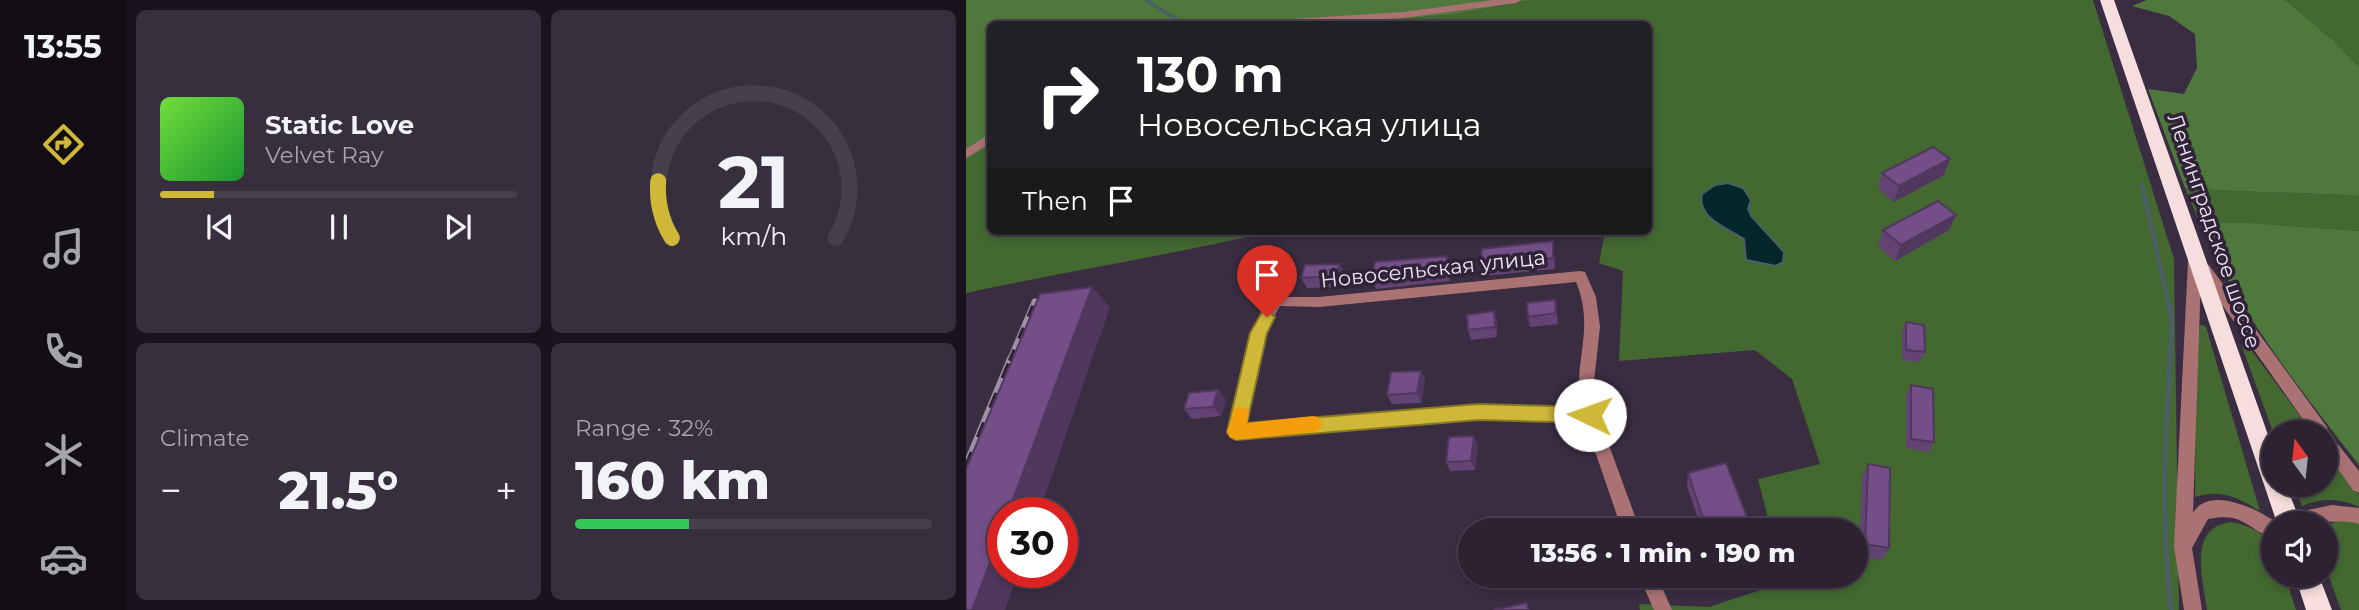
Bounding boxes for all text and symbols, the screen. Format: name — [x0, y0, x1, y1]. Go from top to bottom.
text: 13:55 — [24, 27, 102, 66]
text: 130 m — [1137, 45, 1284, 104]
icon: right — [1022, 49, 1113, 140]
text: Новосельская улица — [1137, 105, 1481, 144]
text: Static Love — [265, 109, 414, 141]
street label: Ленинградское шоссе — [2162, 110, 2267, 352]
icon: directions — [39, 120, 88, 169]
text: 21 — [718, 138, 789, 226]
text: Velvet Ray — [265, 141, 383, 169]
icon: arrive — [1102, 182, 1140, 220]
text: Then — [1022, 185, 1088, 217]
icon: previous — [201, 208, 239, 246]
icon: pause — [320, 208, 358, 246]
icon: next — [439, 208, 477, 246]
text: km/h — [720, 221, 787, 251]
icon: music — [39, 224, 88, 273]
street label: Новосельская улица — [1319, 244, 1547, 293]
pin — [1237, 245, 1297, 317]
icon: arrive — [1248, 256, 1286, 294]
icon: phone — [39, 327, 88, 376]
position arrow — [1553, 378, 1627, 452]
text: Range · 32% — [575, 414, 713, 442]
north arrow — [2261, 420, 2338, 497]
map controls — [2261, 420, 2338, 588]
text: Climate — [160, 424, 249, 452]
icon: climate — [39, 430, 88, 479]
text: 160 km — [575, 449, 770, 512]
text: 21.5° — [279, 459, 399, 522]
text: − — [160, 467, 182, 514]
text: + — [495, 467, 517, 514]
speed limit sign: 30 — [987, 497, 1078, 588]
button: sound — [2261, 511, 2338, 588]
icon: car — [39, 534, 88, 583]
text: 13:56 · 1 min · 190 m — [1531, 537, 1795, 569]

